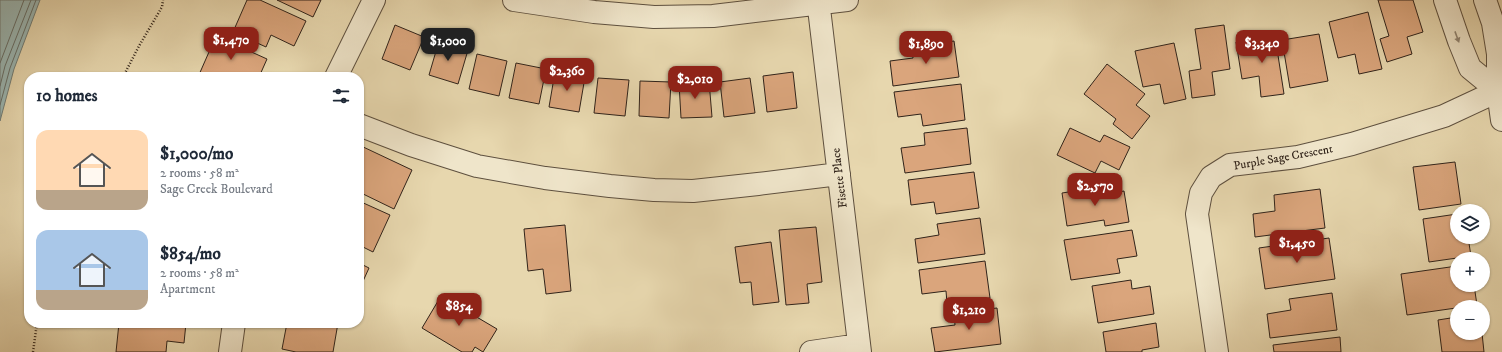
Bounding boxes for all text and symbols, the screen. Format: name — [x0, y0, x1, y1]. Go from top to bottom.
pin: $1,470 — [198, 27, 264, 61]
pin: $1,000 — [415, 28, 481, 62]
pin: $3,340 — [1229, 30, 1295, 64]
pin: $1,890 — [893, 31, 959, 65]
one-way arrow — [1455, 31, 1461, 43]
text: $1,470 — [213, 32, 249, 48]
text: $1,000 — [430, 33, 466, 49]
text: $3,340 — [1245, 35, 1279, 51]
text: $1,890 — [908, 36, 944, 52]
pin: $2,360 — [534, 58, 600, 92]
text: $2,360 — [549, 63, 585, 79]
pin: $2,010 — [662, 66, 728, 100]
text: $2,010 — [677, 71, 713, 87]
text: 10 homes — [36, 85, 98, 107]
icon: filters — [330, 85, 352, 107]
street label: Purple Sage Crescent — [1232, 141, 1334, 174]
text: $1,000/mo — [160, 143, 233, 165]
icon: home — [68, 146, 116, 194]
street label: Fisette Place — [828, 147, 851, 209]
text: 2 rooms · 58 m² — [160, 165, 239, 181]
pin: $2,570 — [1062, 173, 1128, 207]
text: $2,570 — [1076, 178, 1114, 194]
text: Sage Creek Boulevard — [160, 181, 273, 197]
map controls — [1450, 204, 1490, 340]
button: layers — [1450, 204, 1490, 244]
pin: $1,450 — [1264, 230, 1330, 264]
text: $1,450 — [1279, 235, 1315, 251]
text: $854/mo — [160, 243, 221, 265]
icon: home — [68, 246, 116, 294]
button: + — [1450, 252, 1490, 292]
text: 2 rooms · 58 m² — [160, 265, 239, 281]
text: Apartment — [160, 281, 215, 297]
pin: $854 — [435, 293, 483, 327]
pin: $1,210 — [936, 297, 1002, 331]
text: $854 — [446, 298, 472, 314]
button: − — [1450, 300, 1490, 340]
text: $1,210 — [952, 302, 986, 318]

